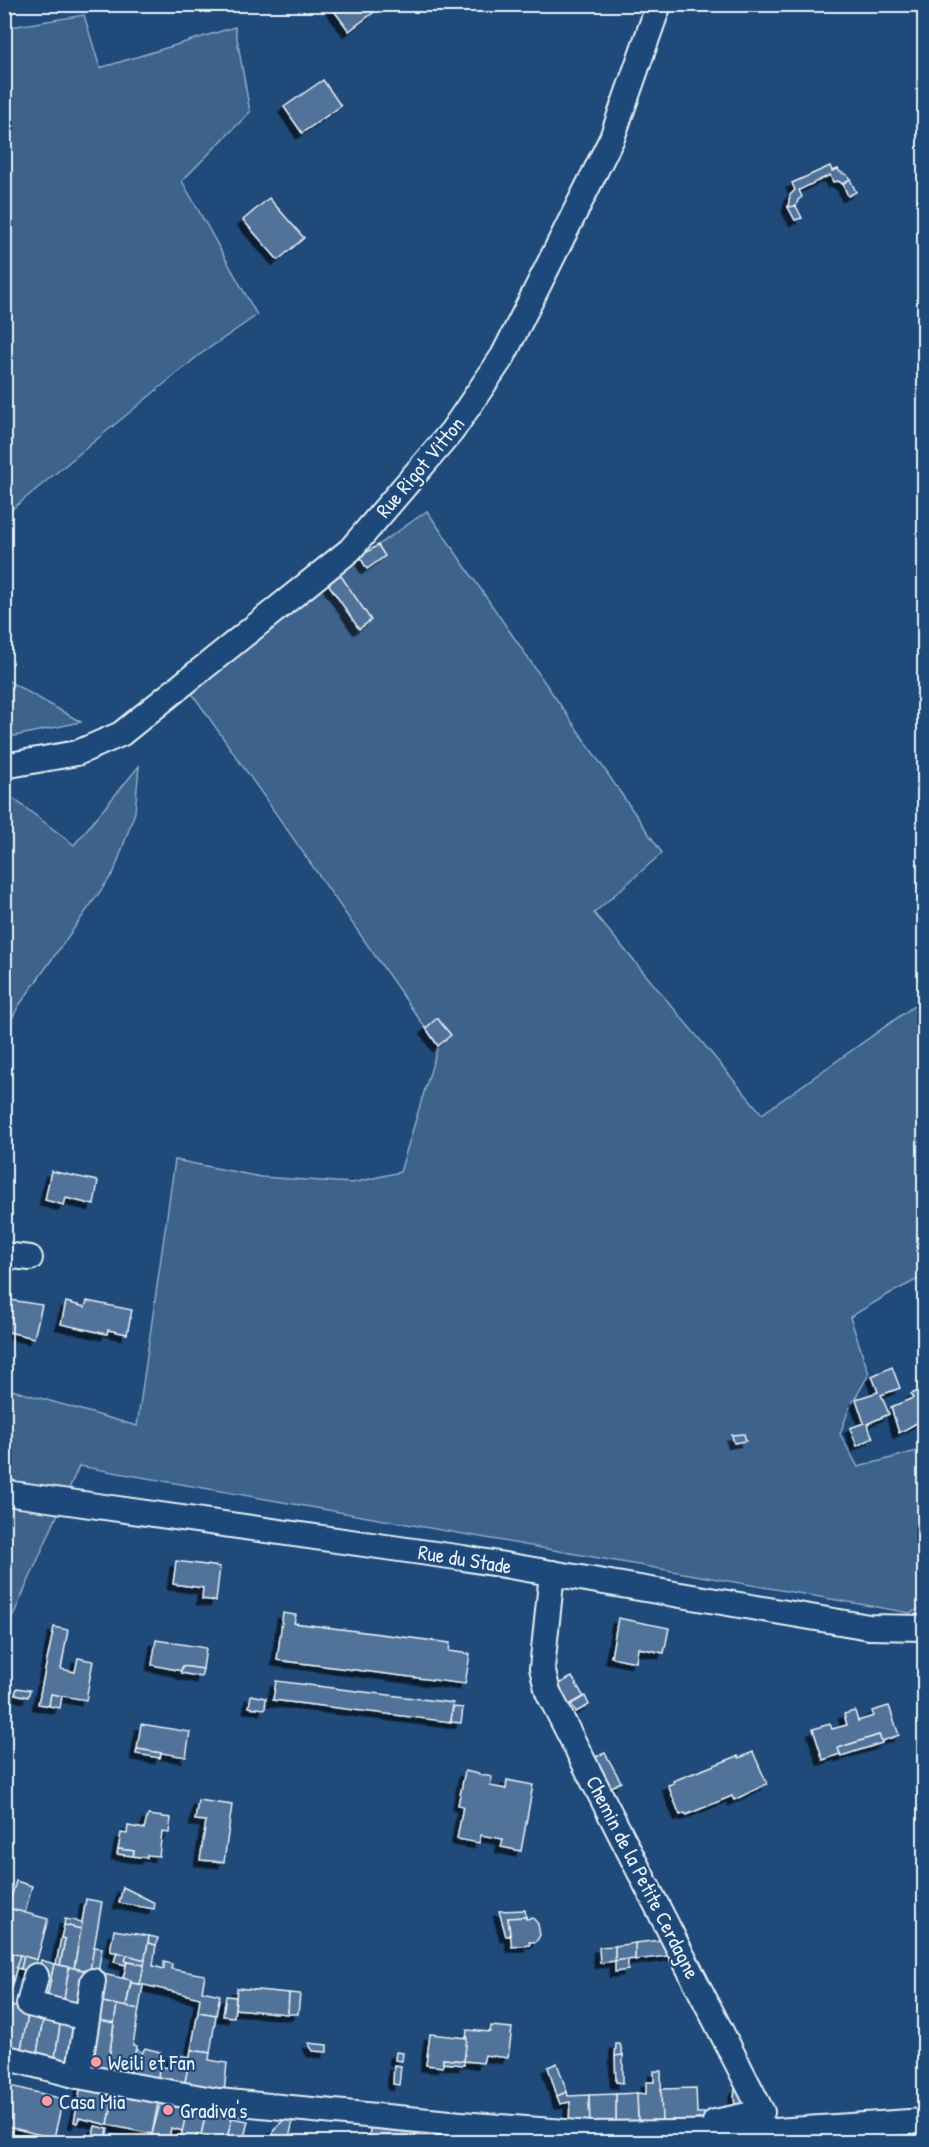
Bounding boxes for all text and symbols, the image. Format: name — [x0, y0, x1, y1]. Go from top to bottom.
street label: Rue Rigot Vitton — [369, 410, 471, 524]
street label: Rue du Stade — [416, 1537, 514, 1581]
street label: Chemin de la Petite Cerdagne — [579, 1770, 707, 1984]
place label: Weili et Fan — [108, 2048, 195, 2077]
marker: Weili et Fan — [89, 2055, 103, 2069]
place label: Casa Mia — [59, 2087, 125, 2116]
marker: Casa Mia — [40, 2094, 54, 2108]
place label: Gradiva's — [180, 2096, 247, 2125]
marker: Gradiva's — [161, 2103, 175, 2117]

